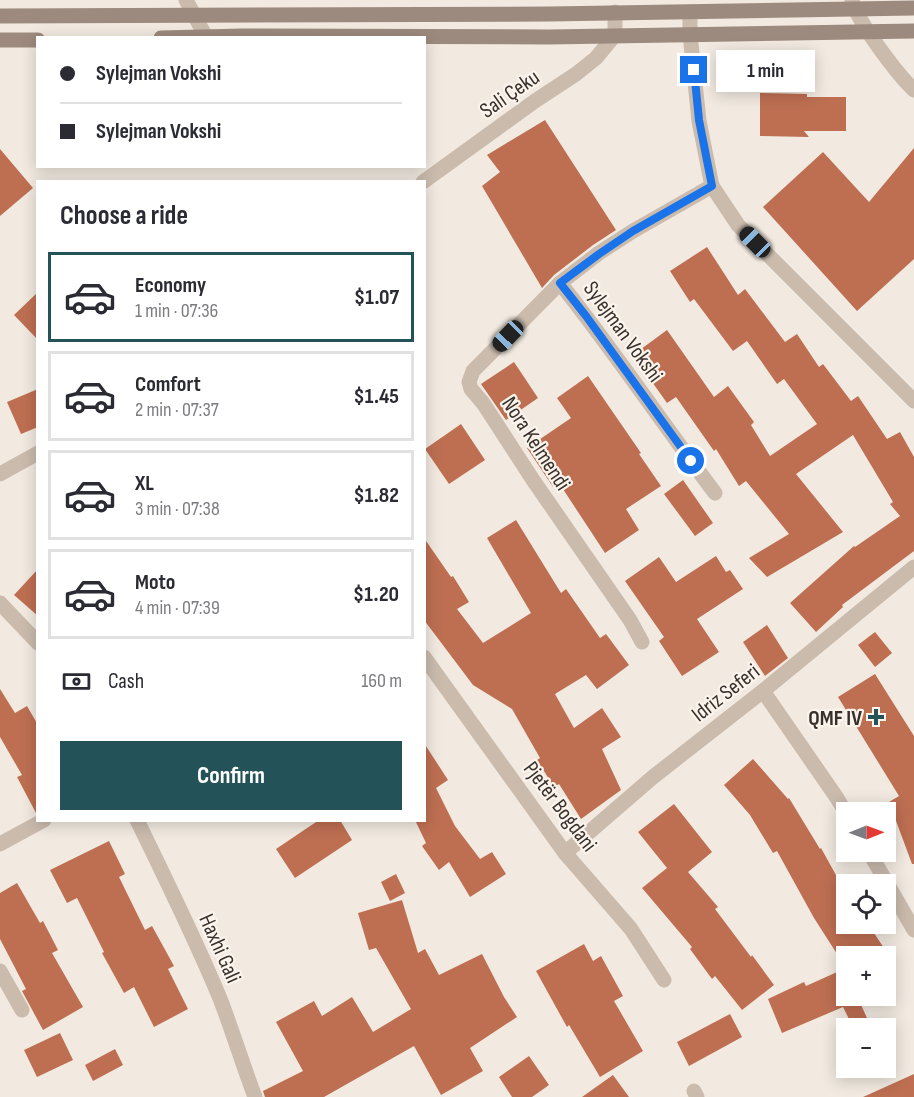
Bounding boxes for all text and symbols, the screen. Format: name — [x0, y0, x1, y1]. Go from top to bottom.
callout: 1 min — [715, 49, 814, 91]
route end — [680, 56, 707, 83]
text: 1 min — [747, 59, 784, 83]
text: Sylejman Vokshi — [96, 60, 221, 87]
street label: Sali Çeku — [475, 64, 545, 124]
text: Sylejman Vokshi — [96, 118, 221, 145]
text: Choose a ride — [60, 200, 188, 232]
car — [736, 223, 774, 261]
icon: car — [63, 270, 117, 324]
text: Economy — [135, 272, 206, 299]
street label: Sylejman Vokshi — [577, 276, 668, 388]
text: $1.07 — [354, 284, 399, 311]
text: 1 min · 07:36 — [135, 299, 218, 323]
car — [489, 317, 527, 355]
icon: car — [63, 369, 117, 423]
text: Comfort — [135, 371, 201, 398]
text: $1.45 — [354, 383, 399, 410]
street label: Nora Kelmendi — [495, 392, 576, 496]
text: 2 min · 07:37 — [135, 398, 219, 422]
route start — [677, 447, 704, 474]
icon: car — [63, 468, 117, 522]
text: XL — [135, 470, 154, 497]
text: $1.82 — [353, 482, 399, 509]
text: 3 min · 07:38 — [135, 497, 220, 521]
icon: car — [63, 567, 117, 621]
text: Moto — [135, 569, 175, 596]
text: $1.20 — [353, 581, 399, 608]
text: 4 min · 07:39 — [135, 596, 220, 620]
street label: Idriz Seferi — [687, 658, 765, 728]
icon: cash — [60, 665, 93, 698]
text: Cash — [108, 668, 144, 695]
text: 160 m — [361, 669, 402, 693]
place label: QMF IV — [808, 705, 862, 732]
marker: QMF IV — [867, 708, 885, 726]
button: Confirm — [60, 741, 402, 810]
street label: Pjetër Bogdani — [517, 756, 602, 857]
north arrow — [836, 802, 896, 862]
map controls — [836, 802, 896, 1078]
button: locate — [836, 874, 896, 934]
street label: Haxhi Gali — [192, 910, 247, 987]
button: + — [836, 946, 896, 1006]
button: − — [836, 1018, 896, 1078]

